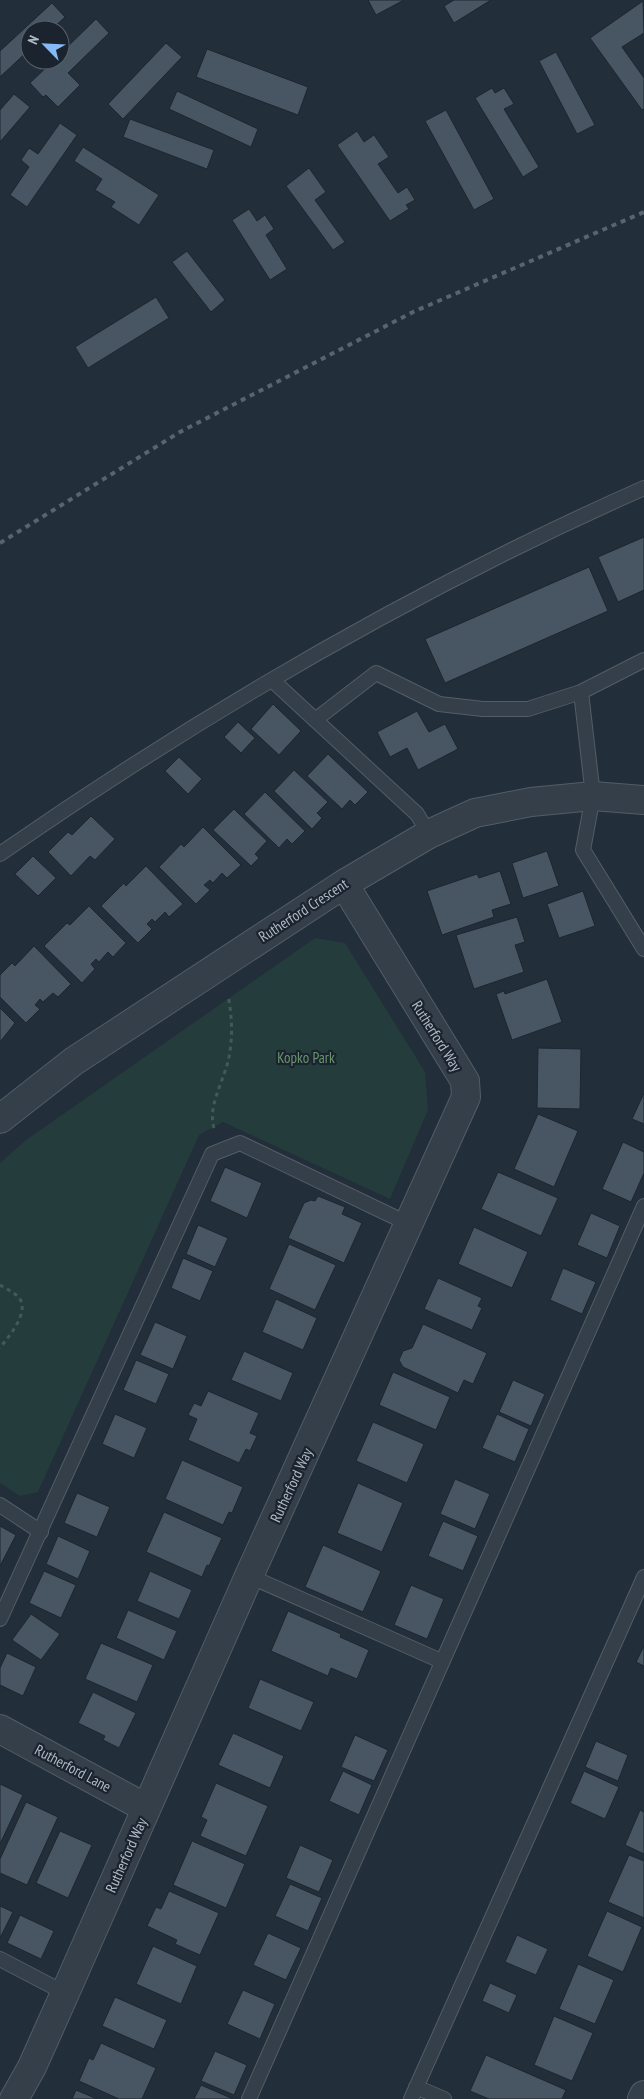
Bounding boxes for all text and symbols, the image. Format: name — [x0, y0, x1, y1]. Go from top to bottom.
north arrow — [20, 20, 70, 70]
text: N — [23, 33, 43, 47]
street label: Rutherford Crescent — [255, 874, 351, 946]
street label: Rutherford Way — [408, 997, 466, 1075]
park label: Kopko Park — [277, 1048, 335, 1067]
street label: Rutherford Way — [266, 1445, 317, 1525]
street label: Rutherford Lane — [32, 1740, 114, 1796]
street label: Rutherford Way — [101, 1814, 151, 1895]

